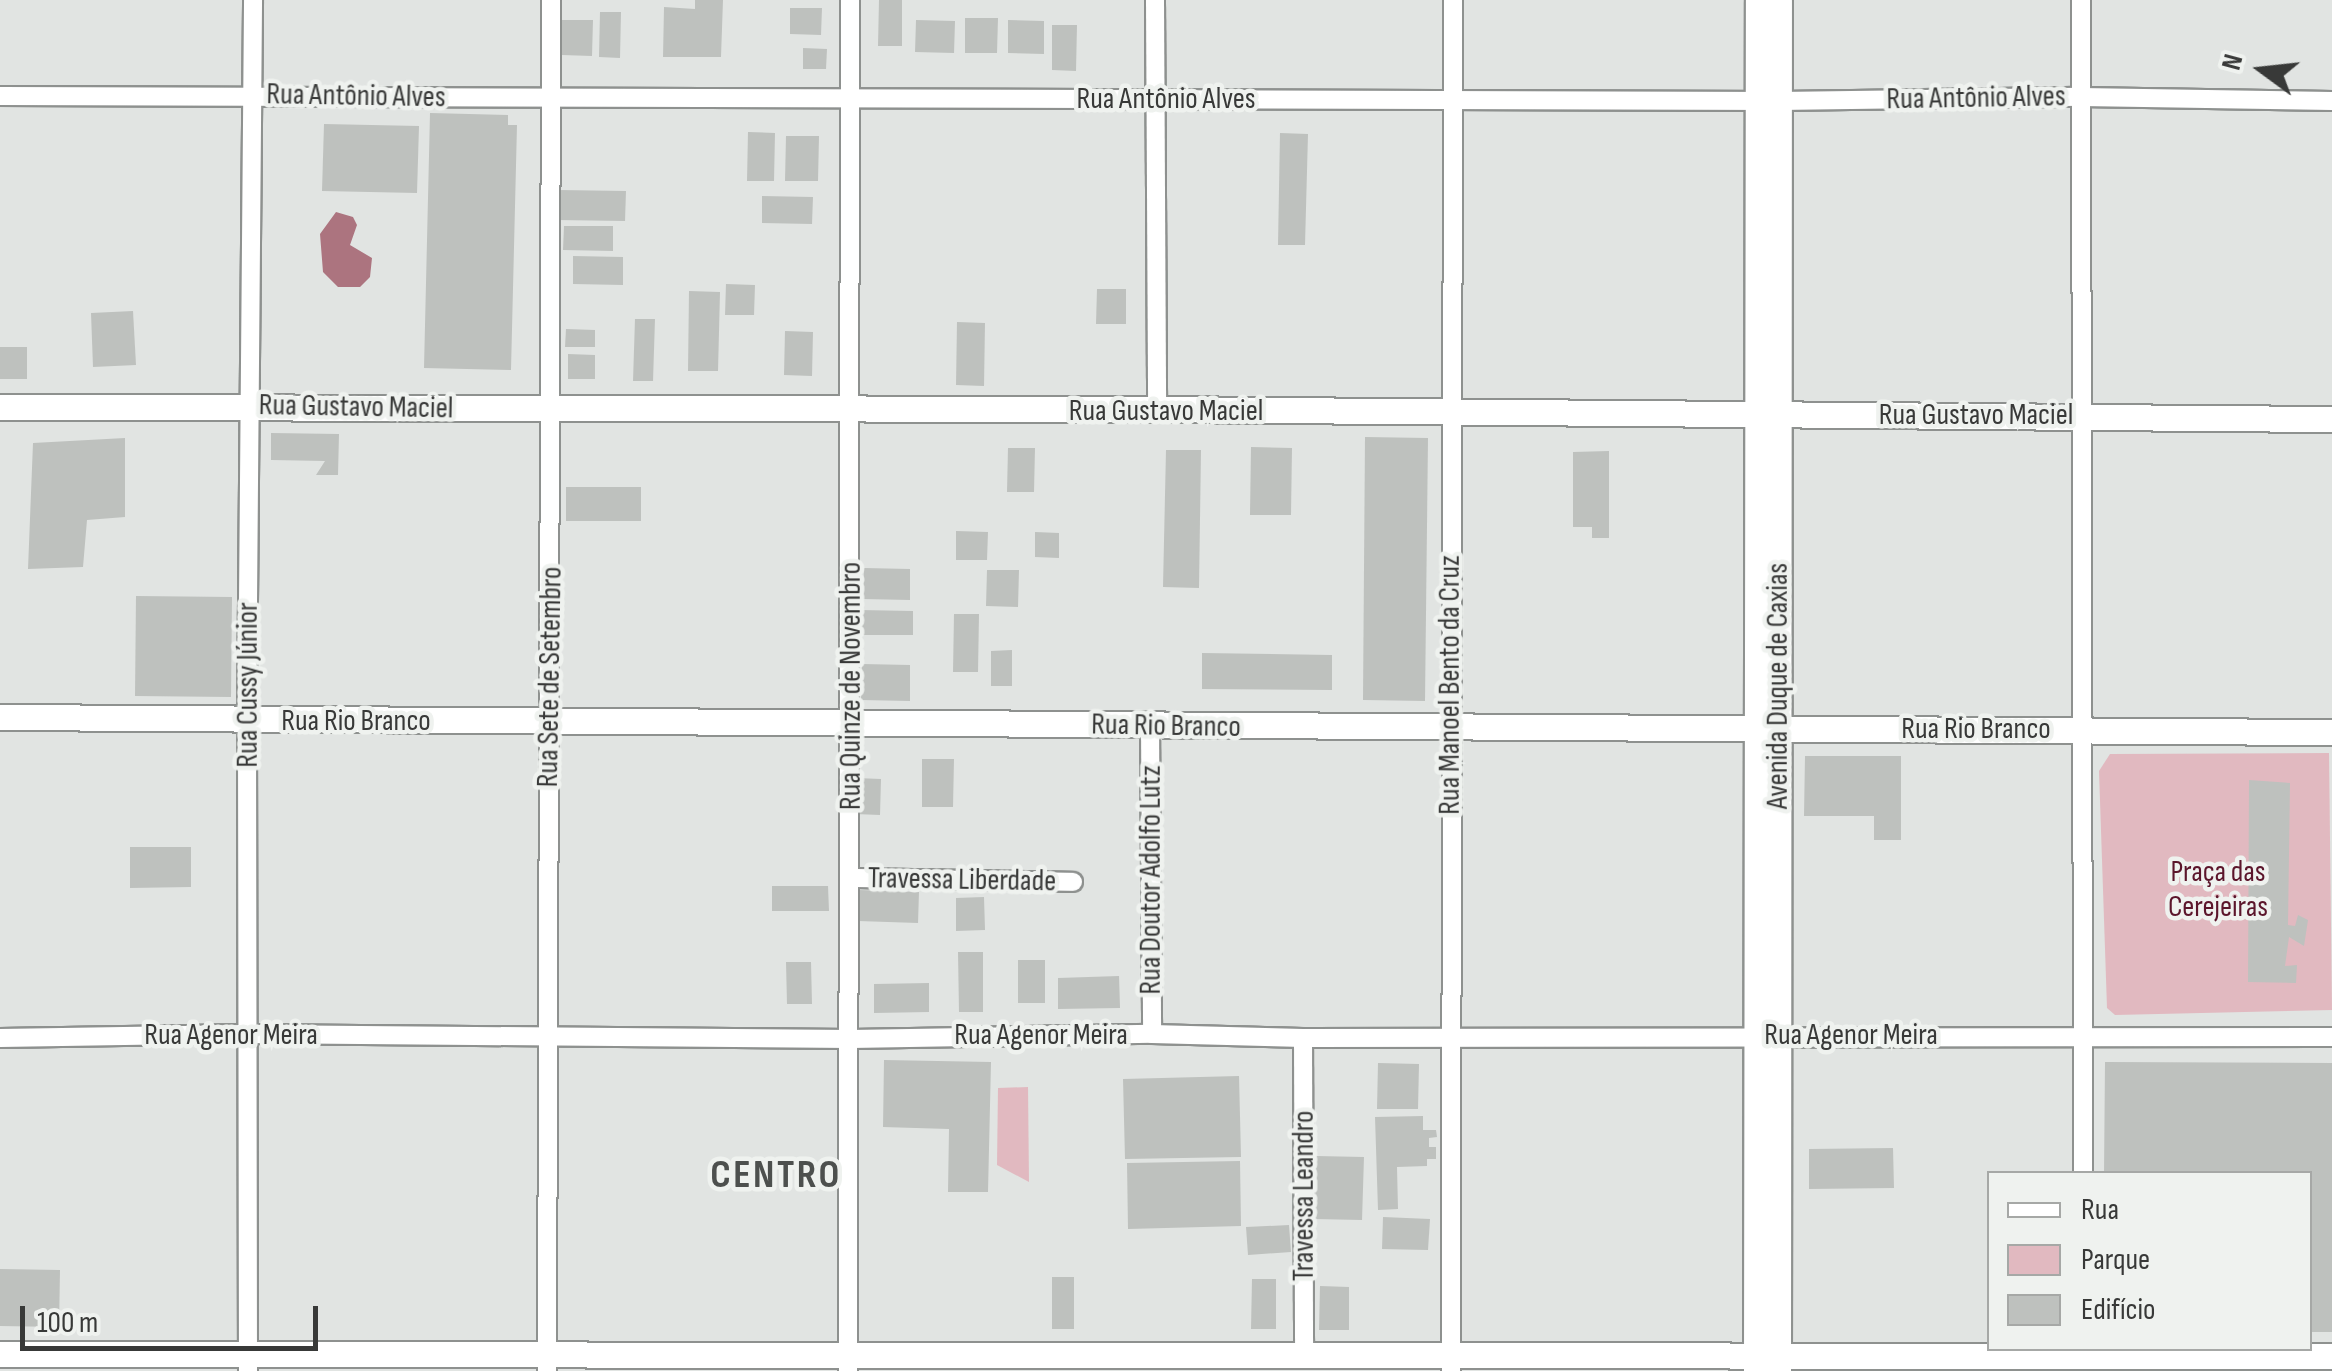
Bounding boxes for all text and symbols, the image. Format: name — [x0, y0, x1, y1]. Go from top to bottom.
north arrow — [2212, 20, 2312, 120]
text: N — [2215, 51, 2250, 74]
street label: Rua Antônio Alves — [266, 76, 446, 116]
street label: Rua Antônio Alves — [1886, 78, 2066, 118]
street label: Rua Antônio Alves — [1076, 81, 1256, 117]
street label: Rua Gustavo Maciel — [258, 387, 454, 427]
street label: Rua Gustavo Maciel — [1069, 393, 1263, 429]
street label: Rua Gustavo Maciel — [1879, 397, 2073, 433]
street label: Rua Manoel Bento da Cruz — [1432, 555, 1468, 815]
street label: Rua Quinze de Novembro — [833, 562, 869, 810]
street label: Avenida Duque de Caxias — [1760, 563, 1796, 809]
street label: Rua Sete de Setembro — [530, 566, 570, 788]
street label: Rua Cussy Júnior — [230, 602, 266, 768]
street label: Rua Rio Branco — [281, 703, 431, 739]
street label: Rua Rio Branco — [1091, 707, 1241, 745]
street label: Rua Rio Branco — [1901, 711, 2051, 747]
street label: Rua Doutor Adolfo Lutz — [1133, 765, 1169, 995]
park label: Praça das Cerejeiras — [2168, 854, 2268, 924]
street label: Travessa Liberdade — [868, 860, 1056, 900]
street label: Rua Agenor Meira — [144, 1017, 318, 1053]
street label: Rua Agenor Meira — [954, 1017, 1128, 1053]
street label: Rua Agenor Meira — [1764, 1017, 1938, 1053]
street label: Travessa Leandro — [1286, 1111, 1322, 1281]
district label: CENTRO — [710, 1151, 842, 1199]
legend — [1987, 1171, 2312, 1351]
text: Rua — [2081, 1192, 2119, 1228]
text: Parque — [2081, 1242, 2150, 1278]
scale bar — [25, 1286, 322, 1348]
text: Edifício — [2081, 1292, 2156, 1328]
text: 100 m — [37, 1305, 98, 1341]

